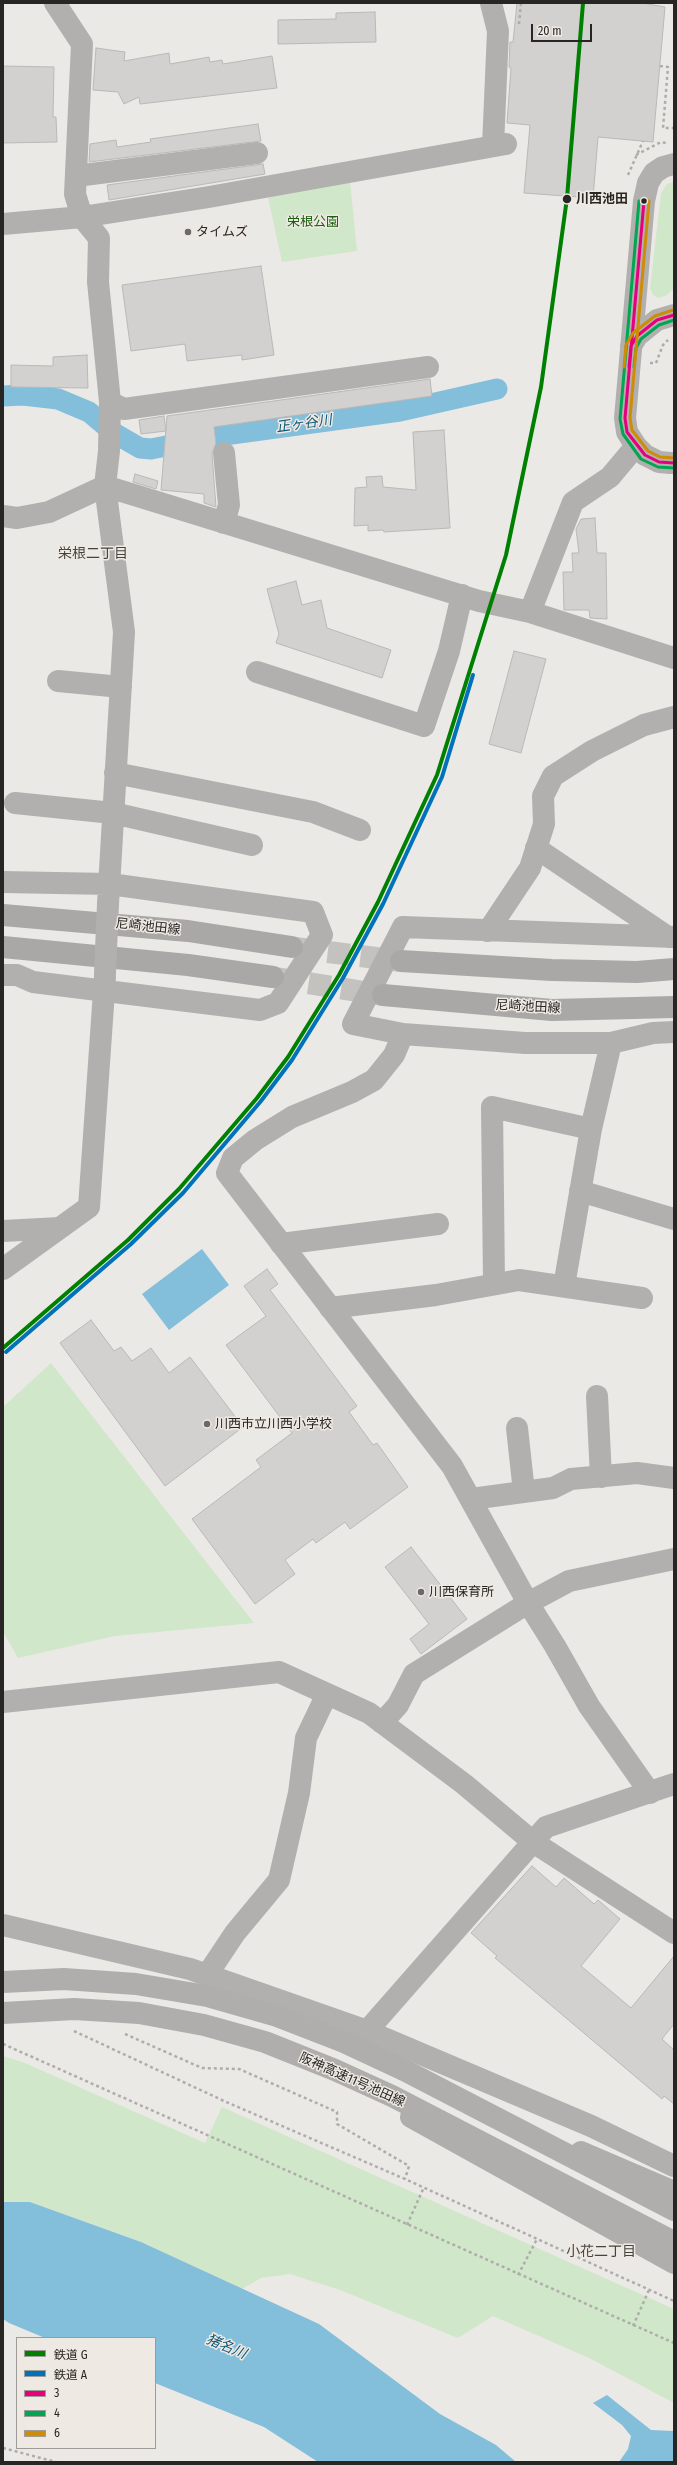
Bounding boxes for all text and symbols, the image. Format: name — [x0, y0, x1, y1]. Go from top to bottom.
scale bar — [533, 16, 594, 42]
text: 20 m — [538, 24, 562, 38]
place label: 川西池田 — [576, 191, 628, 207]
marker: 川西池田 — [561, 193, 573, 205]
unlabelled marker — [639, 196, 649, 206]
park label: 栄根公園 — [287, 214, 339, 230]
place label: タイムズ — [196, 224, 248, 240]
marker: タイムズ — [183, 227, 193, 237]
water label: 正ヶ谷川 — [275, 412, 333, 436]
district label: 栄根二丁目 — [58, 546, 128, 562]
street label: 尼崎池田線 — [115, 916, 181, 938]
street label: 尼崎池田線 — [495, 998, 561, 1016]
place label: 川西市立川西小学校 — [215, 1416, 332, 1432]
marker: 川西市立川西小学校 — [202, 1419, 212, 1429]
place label: 川西保育所 — [429, 1584, 494, 1600]
marker: 川西保育所 — [416, 1587, 426, 1597]
street label: 阪神高速11号池田線 — [297, 2050, 407, 2110]
district label: 小花二丁目 — [566, 2244, 636, 2260]
water label: 猪名川 — [203, 2331, 249, 2363]
legend — [16, 2337, 156, 2449]
text: 鉄道 G — [54, 2348, 88, 2362]
text: 鉄道 A — [54, 2368, 87, 2382]
text: 3 — [54, 2386, 59, 2400]
text: 4 — [54, 2406, 60, 2420]
text: 6 — [54, 2426, 60, 2440]

